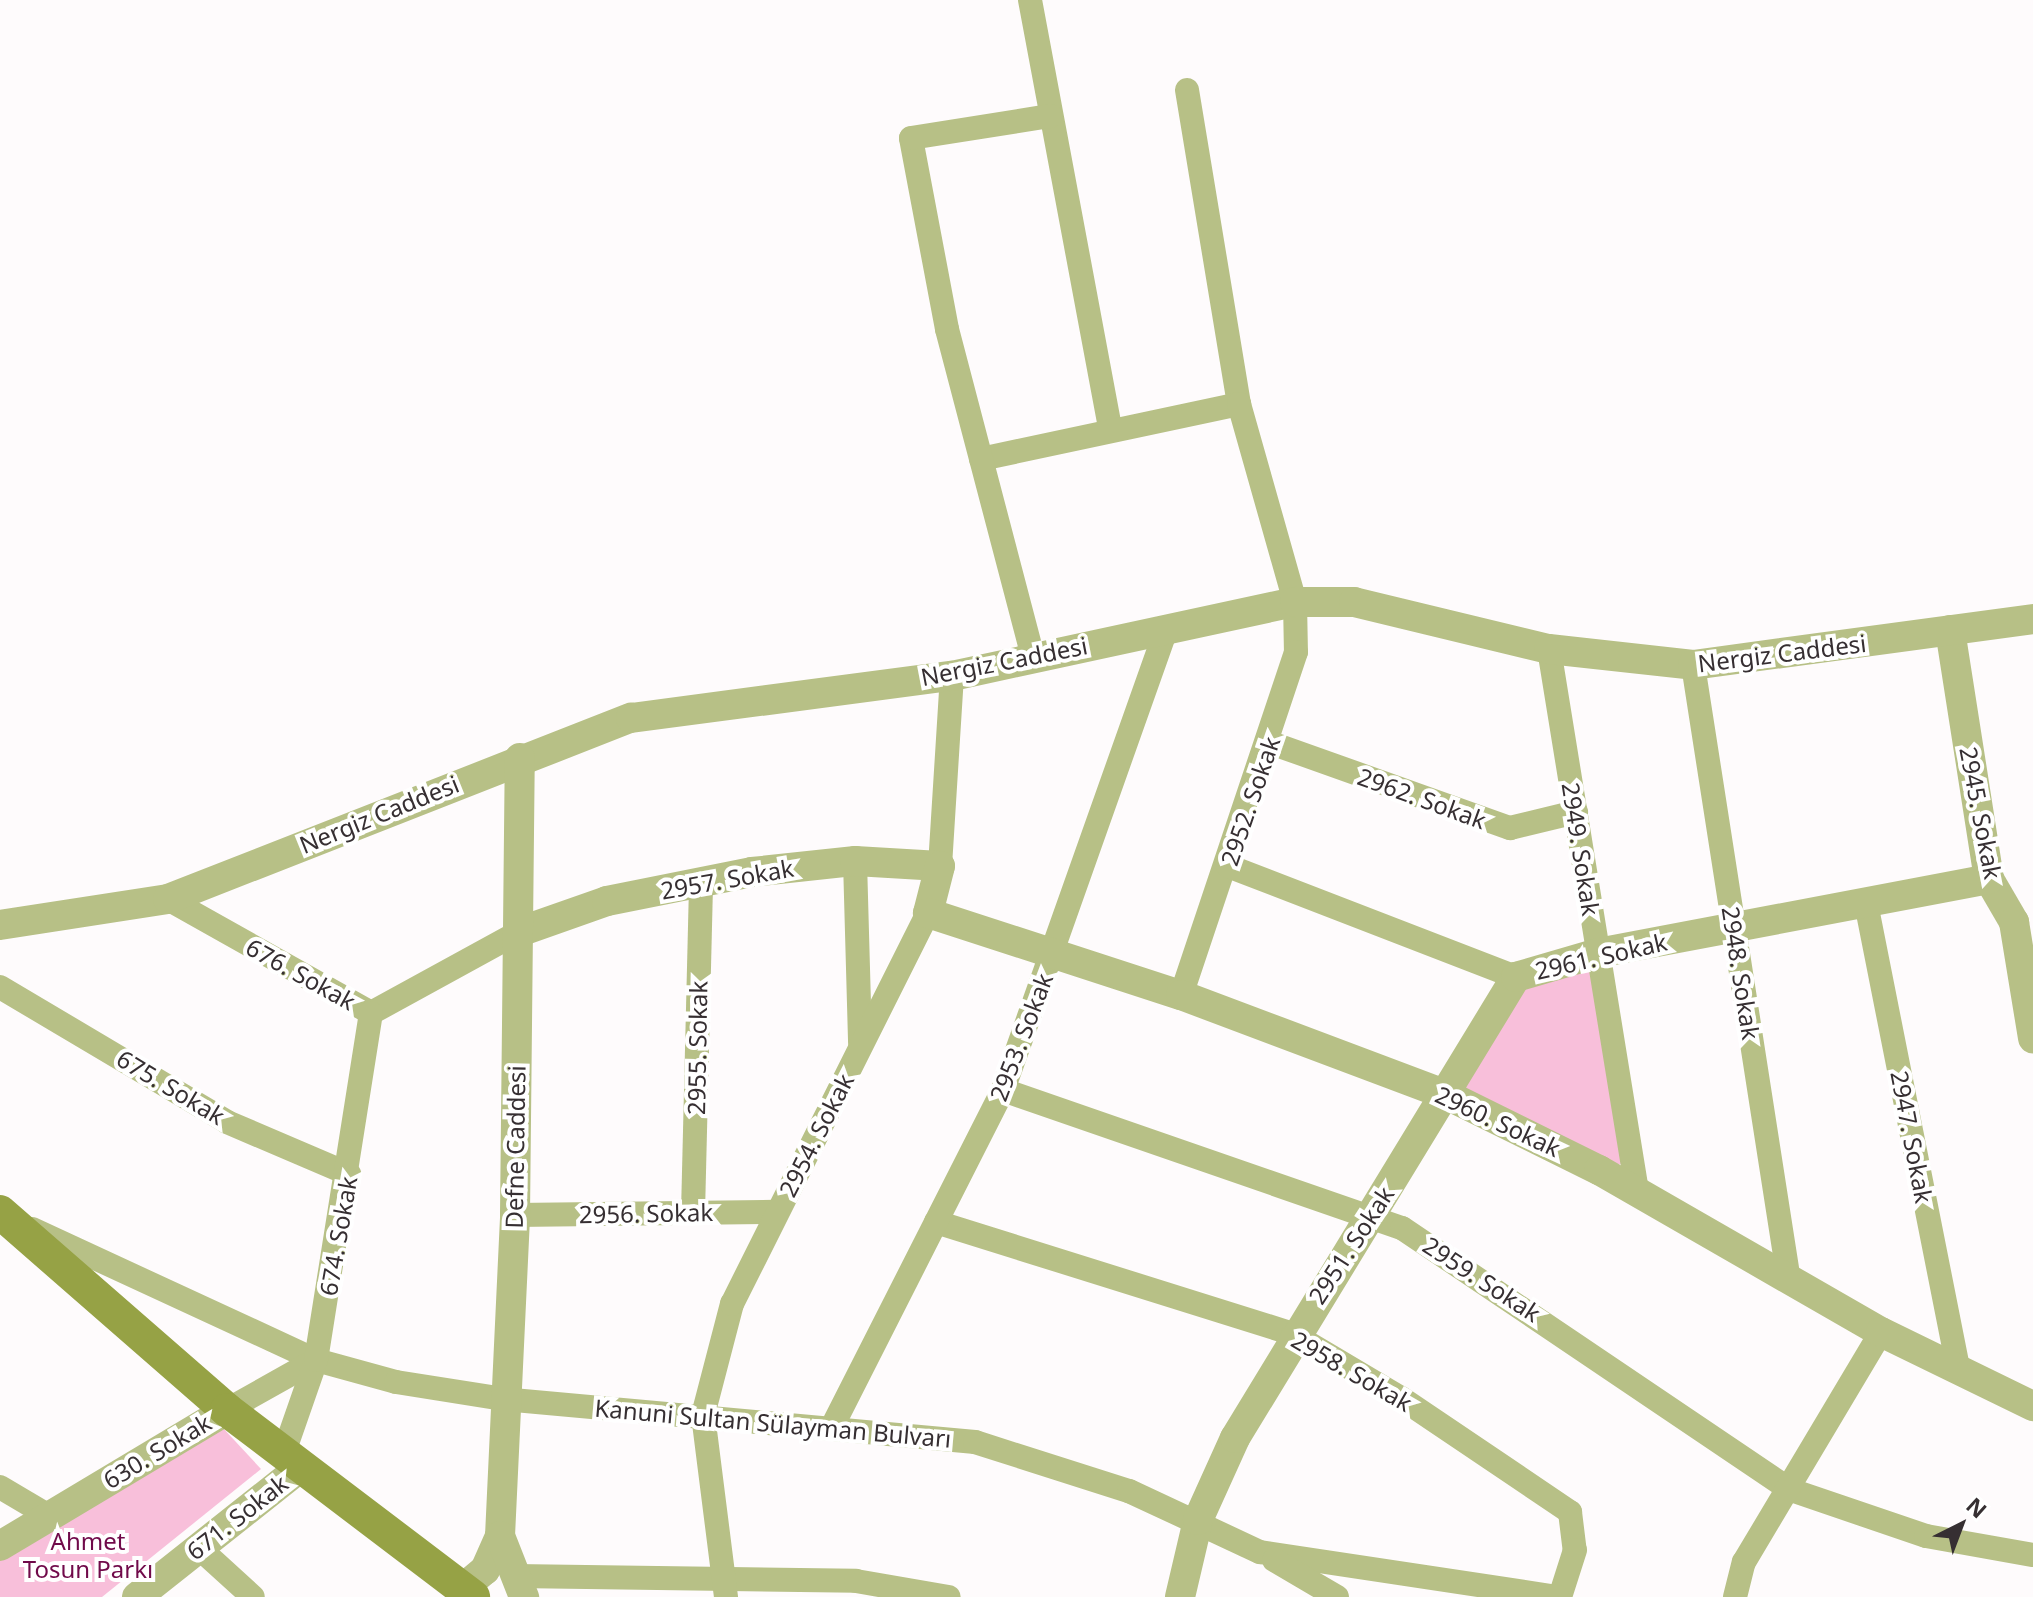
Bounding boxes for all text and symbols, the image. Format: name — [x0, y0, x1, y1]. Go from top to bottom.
street label: Nergiz Caddesi — [1696, 628, 1868, 678]
street label: Nergiz Caddesi — [918, 631, 1090, 691]
street label: 2952. Sokak — [1215, 733, 1285, 869]
street label: 2945. Sokak — [1954, 744, 2008, 882]
street label: 2962. Sokak — [1354, 761, 1490, 835]
street label: Nergiz Caddesi — [295, 769, 463, 859]
street label: 2949. Sokak — [1556, 780, 1606, 918]
street label: 2957. Sokak — [658, 853, 796, 905]
street label: 2948. Sokak — [1716, 904, 1766, 1042]
street label: 2961. Sokak — [1532, 927, 1670, 985]
street label: 676. Sokak — [241, 932, 361, 1016]
street label: 2953. Sokak — [983, 969, 1059, 1105]
street label: 2955. Sokak — [681, 981, 713, 1115]
street label: 675. Sokak — [112, 1044, 230, 1130]
street label: Defne Caddesi — [499, 1065, 531, 1229]
street label: 2947. Sokak — [1885, 1068, 1939, 1206]
street label: 2954. Sokak — [773, 1069, 859, 1201]
street label: 2960. Sokak — [1431, 1080, 1565, 1162]
street label: 674. Sokak — [313, 1174, 363, 1298]
street label: 2951. Sokak — [1302, 1181, 1400, 1309]
street label: 2956. Sokak — [579, 1197, 713, 1229]
street label: 2959. Sokak — [1418, 1230, 1546, 1328]
street label: 2958. Sokak — [1287, 1325, 1417, 1417]
street label: Kanuni Sultan Sülayman Bulvarı — [593, 1393, 953, 1453]
street label: 630. Sokak — [98, 1408, 216, 1494]
street label: 671. Sokak — [181, 1469, 293, 1565]
north arrow — [1921, 1485, 2001, 1565]
text: N — [1960, 1490, 1994, 1524]
park label: Ahmet Tosun Parkı — [23, 1527, 153, 1583]

